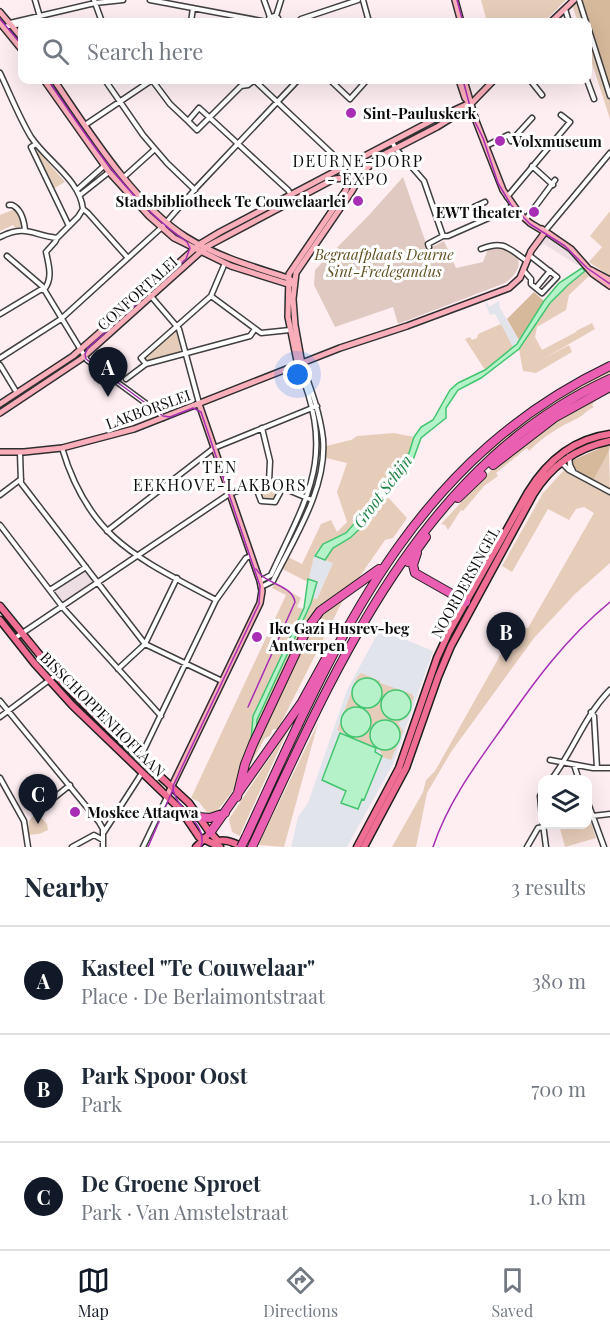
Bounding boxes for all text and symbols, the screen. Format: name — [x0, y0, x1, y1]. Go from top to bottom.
search box — [18, 18, 592, 84]
icon: search — [39, 35, 72, 68]
text: Search here — [87, 36, 203, 66]
place label: Sint-Pauluskerk — [363, 103, 477, 123]
marker: Sint-Pauluskerk — [344, 106, 358, 120]
place label: Volxmuseum — [511, 131, 602, 151]
marker: Volxmuseum — [493, 134, 507, 148]
district label: DEURNE-DORP - EXPO — [293, 150, 424, 189]
place label: Stadsbibliotheek Te Couwelaarlei — [116, 191, 346, 211]
marker: Stadsbibliotheek Te Couwelaarlei — [351, 194, 365, 208]
place label: EWT theater — [436, 202, 522, 222]
marker: EWT theater — [527, 205, 541, 219]
park label: Begraafplaats Deurne Sint-Fredegandus — [313, 244, 454, 281]
street label: CONFORTALEI — [93, 252, 181, 334]
pin: A — [88, 348, 128, 397]
your location — [283, 360, 312, 389]
street label: LAKBORSLEI — [103, 384, 193, 434]
water label: Groot Schijn — [348, 450, 416, 532]
district label: TEN EEKHOVE-LAKBORS — [133, 456, 307, 495]
street label: NOORDERSINGEL — [426, 523, 504, 641]
pin: B — [486, 612, 526, 662]
place label: Ikc Gazi Husrev-beg Antwerpen — [268, 618, 410, 655]
marker: Ikc Gazi Husrev-beg Antwerpen — [250, 630, 264, 644]
street label: BISSCHOPPENHOFLAAN — [36, 647, 170, 781]
pin: C — [18, 774, 57, 824]
map controls — [538, 775, 592, 829]
button: layers — [538, 775, 592, 829]
place label: Moskee Attaqwa — [87, 802, 199, 822]
marker: Moskee Attaqwa — [68, 805, 82, 819]
text: Nearby — [24, 869, 109, 904]
text: 3 results — [511, 873, 586, 900]
text: Kasteel "Te Couwelaar" — [81, 952, 315, 982]
text: A — [37, 967, 50, 994]
text: 380 m — [532, 967, 586, 994]
text: Place · De Berlaimontstraat — [81, 982, 325, 1009]
text: Park Spoor Oost — [81, 1060, 247, 1090]
text: B — [37, 1075, 50, 1102]
text: 700 m — [531, 1075, 586, 1102]
text: Park — [81, 1090, 122, 1117]
text: De Groene Sproet — [81, 1168, 261, 1198]
text: C — [36, 1183, 51, 1210]
text: 1.0 km — [528, 1183, 586, 1210]
text: Park · Van Amstelstraat — [81, 1198, 288, 1225]
tab: Map — [77, 1264, 110, 1321]
tab: Directions — [263, 1264, 338, 1321]
tab: Saved — [492, 1264, 533, 1321]

